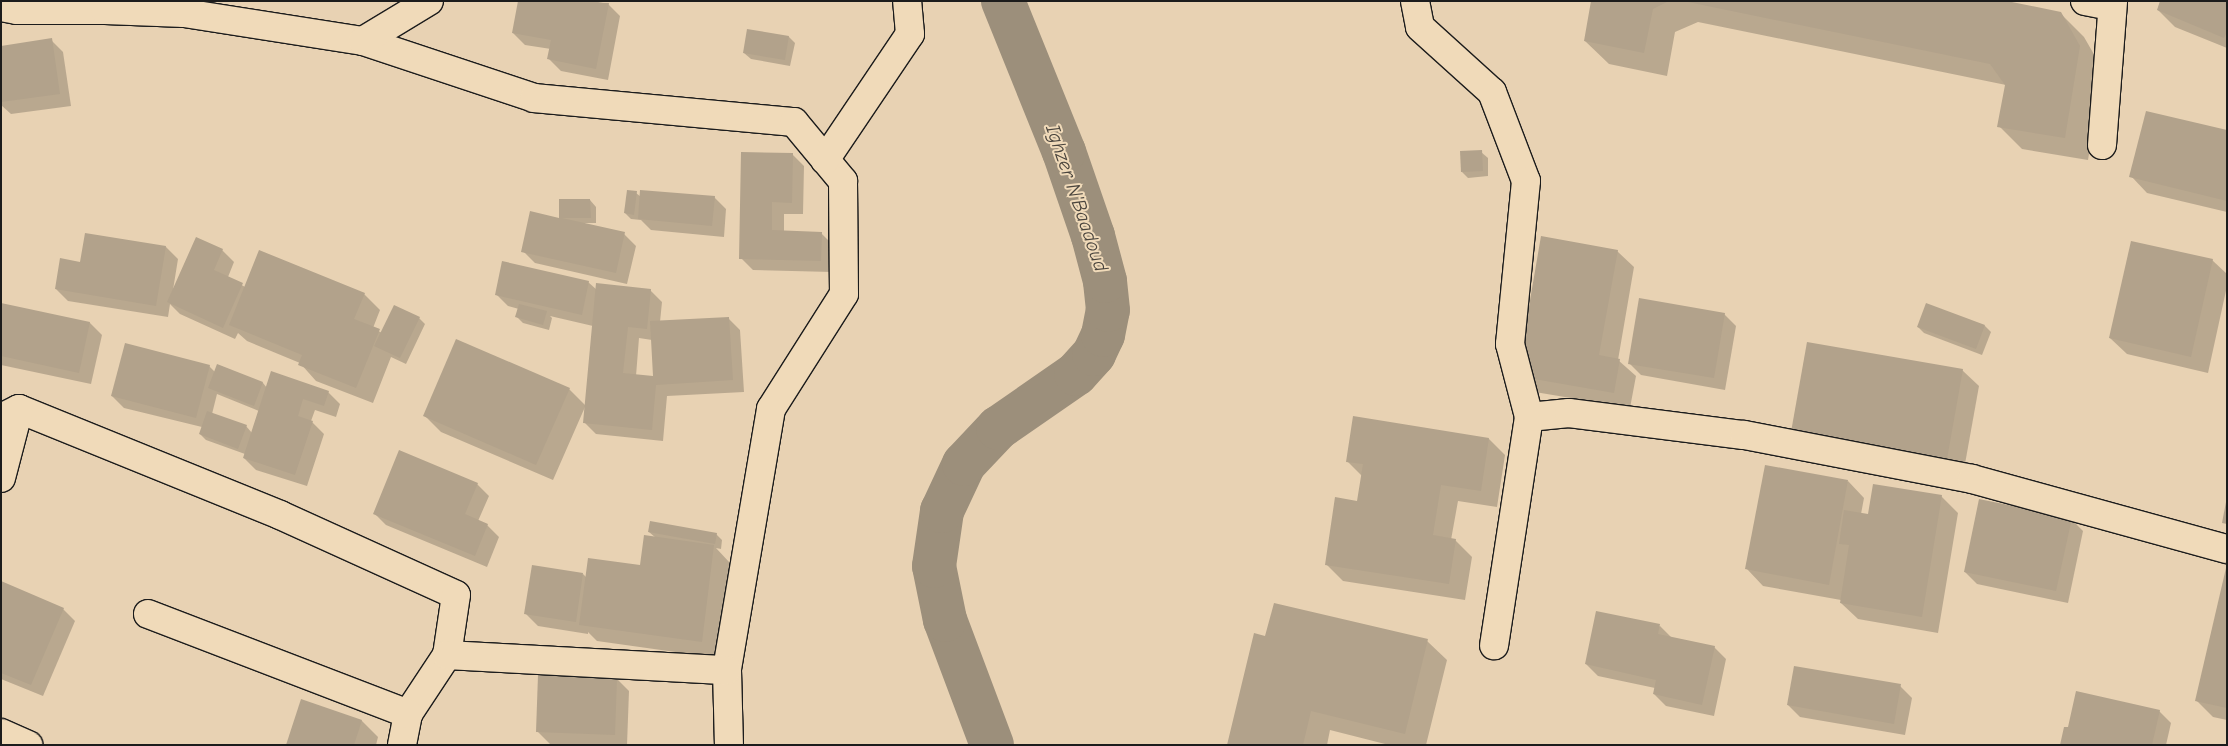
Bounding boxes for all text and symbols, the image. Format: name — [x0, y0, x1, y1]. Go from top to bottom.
water label: Ighzer N'Baadoud — [1041, 121, 1113, 275]

